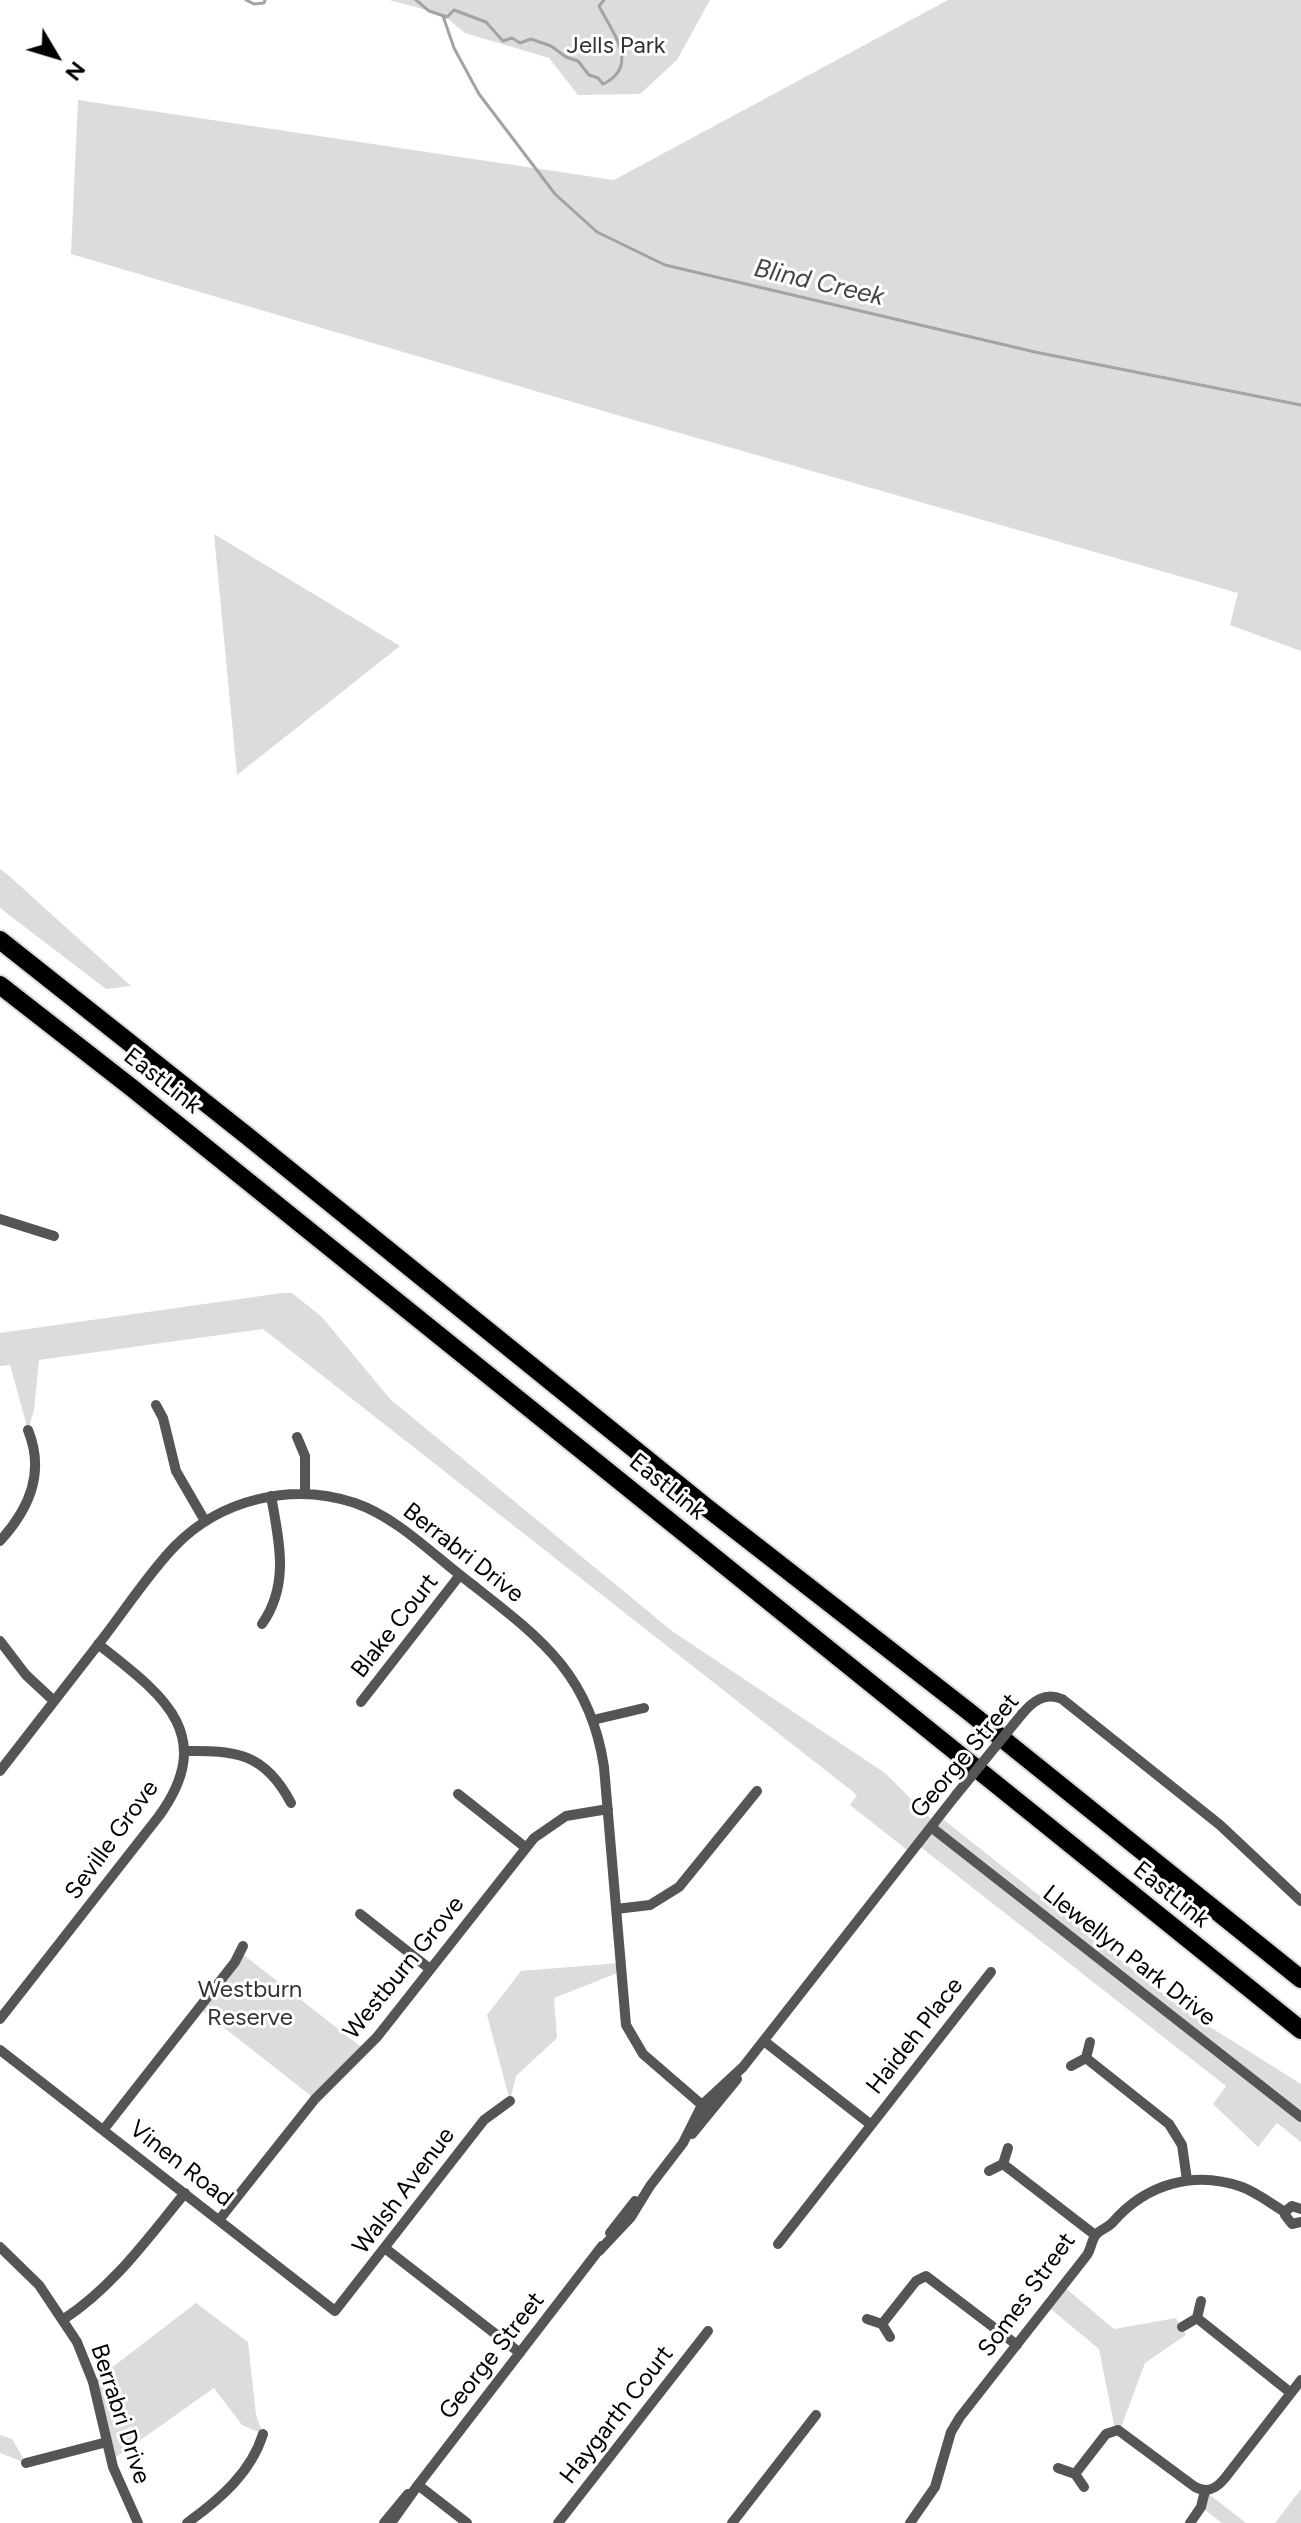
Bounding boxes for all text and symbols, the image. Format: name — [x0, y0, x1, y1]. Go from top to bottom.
north arrow — [16, 16, 96, 96]
park label: Jells Park — [567, 32, 665, 60]
text: N — [59, 56, 91, 86]
water label: Blind Creek — [751, 253, 887, 313]
street label: EastLink — [118, 1042, 206, 1120]
street label: EastLink — [623, 1448, 711, 1526]
street label: Berrabri Drive — [397, 1497, 529, 1609]
street label: Blake Court — [345, 1568, 445, 1684]
street label: George Street — [905, 1688, 1025, 1824]
street label: Seville Grove — [59, 1775, 165, 1905]
street label: EastLink — [1127, 1856, 1215, 1934]
street label: Llewellyn Park Drive — [1037, 1879, 1221, 2033]
street label: Westburn Grove — [338, 1891, 470, 2045]
street label: Haideh Place — [861, 1972, 969, 2100]
park label: Westburn Reserve — [198, 1976, 302, 2032]
street label: Vinen Road — [124, 2115, 238, 2213]
street label: Walsh Avenue — [347, 2122, 461, 2260]
street label: Somes Street — [972, 2227, 1082, 2363]
street label: George Street — [433, 2287, 551, 2425]
street label: Berrabri Drive — [84, 2340, 156, 2488]
street label: Haygarth Court — [554, 2340, 680, 2490]

